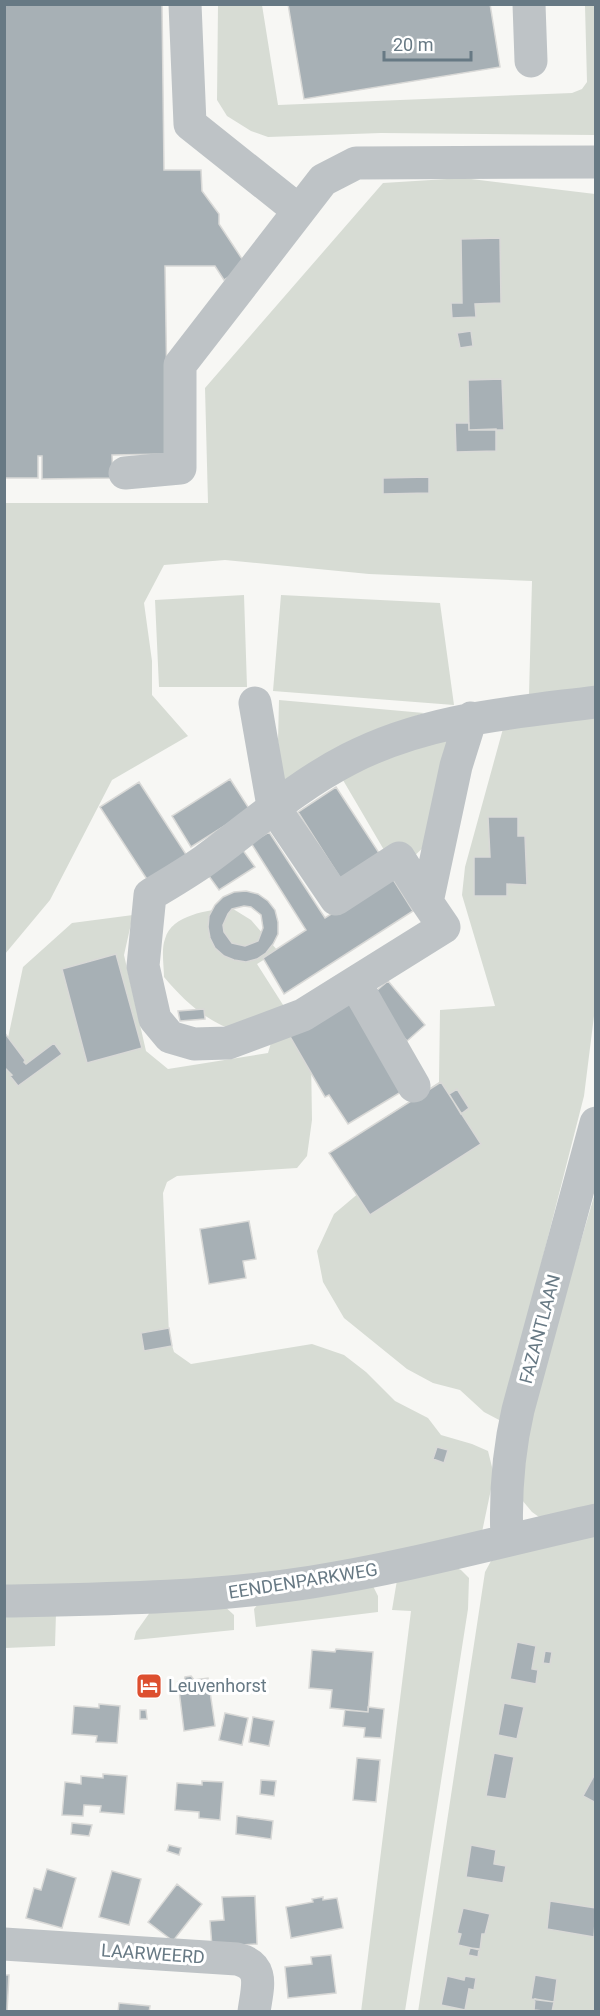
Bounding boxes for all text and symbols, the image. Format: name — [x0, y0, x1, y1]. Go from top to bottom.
scale bar — [384, 24, 471, 62]
text: 20 m — [393, 34, 433, 55]
street label: FAZANTLAAN — [515, 1272, 564, 1386]
street label: EENDENPARKWEG — [227, 1558, 379, 1603]
hotel icon: Leuvenhorst — [134, 1671, 164, 1701]
place label: Leuvenhorst — [168, 1675, 267, 1696]
street label: LAARWEERD — [101, 1939, 206, 1968]

